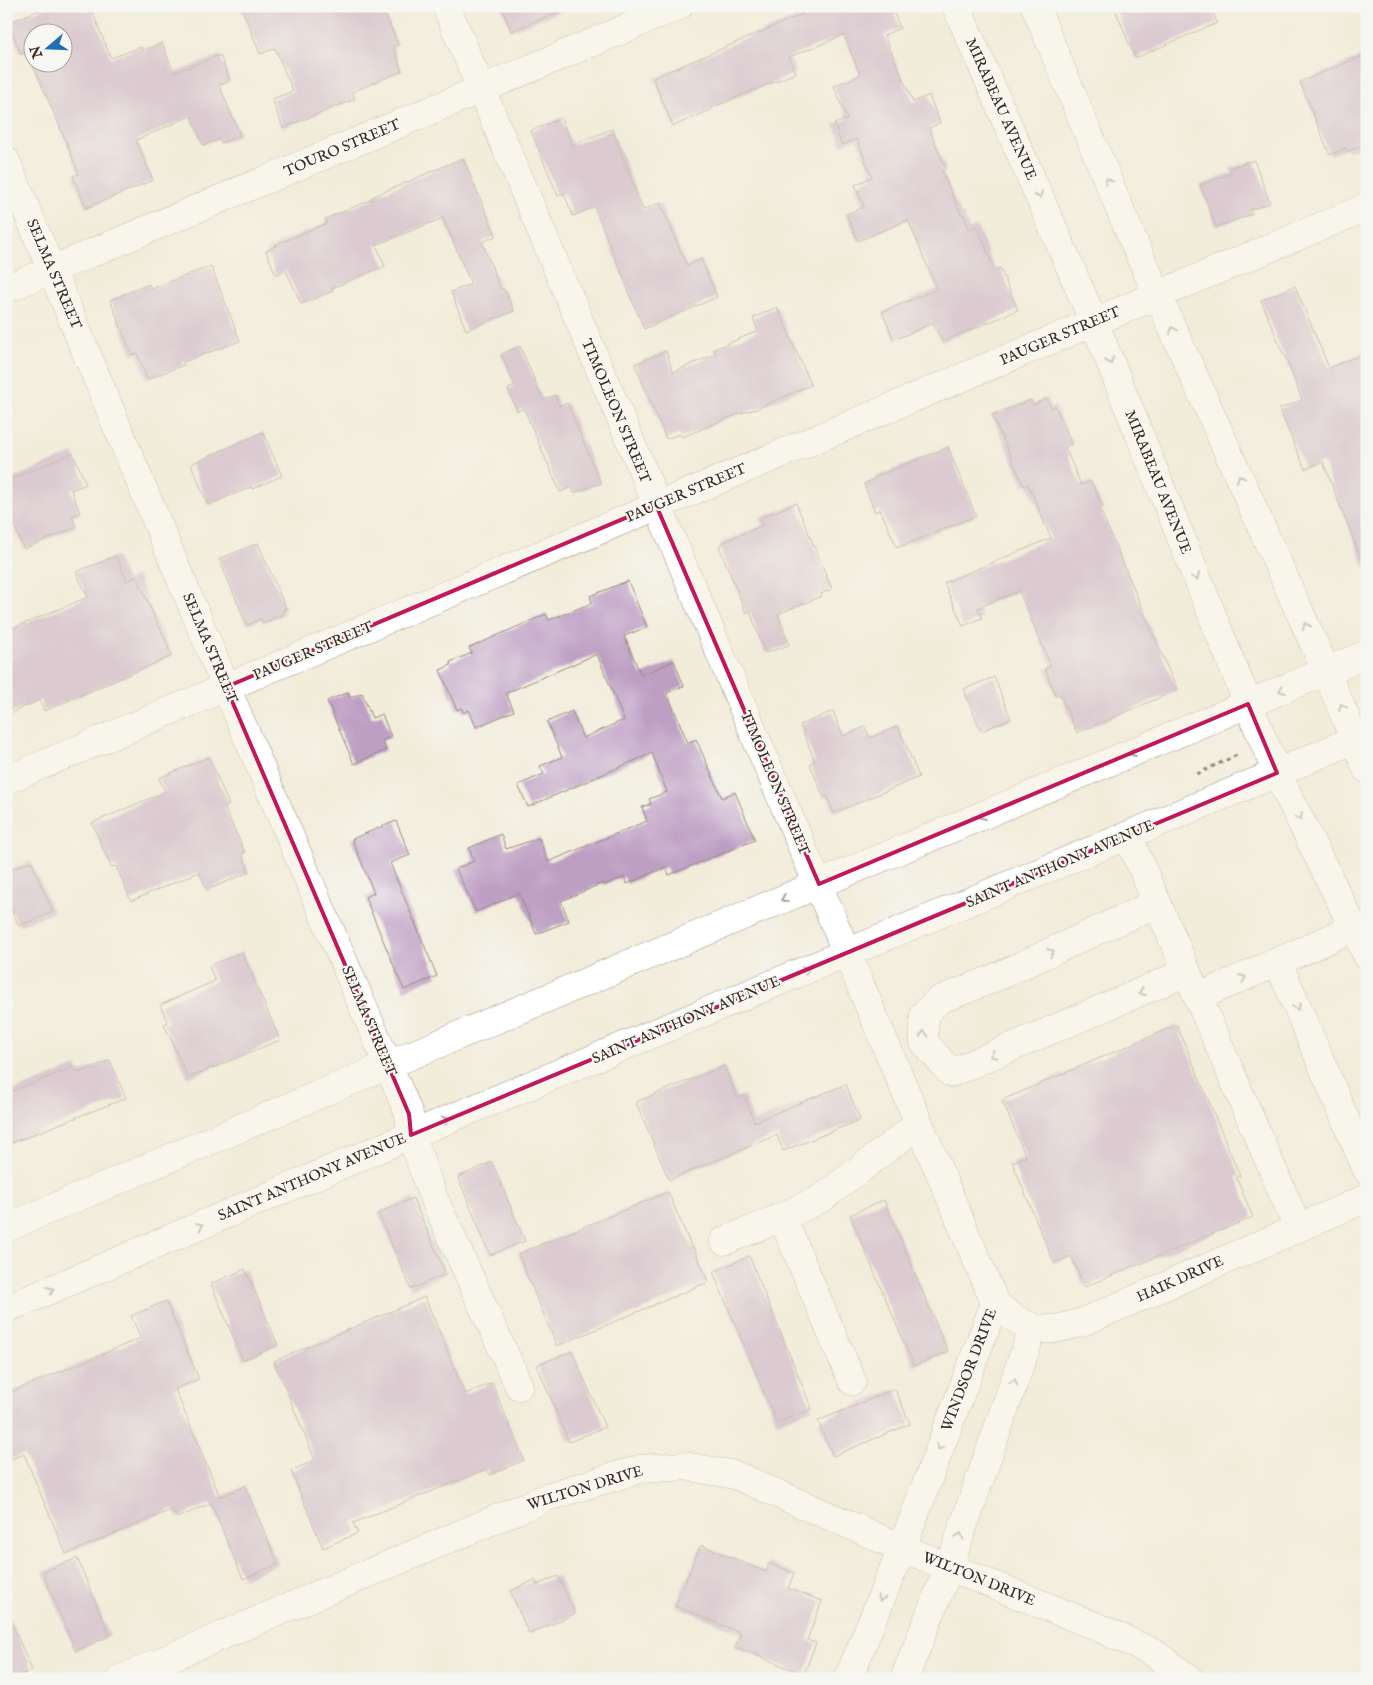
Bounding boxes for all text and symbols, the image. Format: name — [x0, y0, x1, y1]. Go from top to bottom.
north arrow — [22, 22, 72, 72]
street label: MIRABEAU AVENUE — [961, 35, 1041, 183]
text: N — [26, 43, 47, 62]
street label: TOURO STREET — [281, 115, 403, 181]
one-way arrow — [1104, 177, 1114, 186]
one-way arrow — [1032, 190, 1043, 199]
street label: SELMA STREET — [22, 216, 86, 332]
street label: PAUGER STREET — [997, 302, 1123, 370]
one-way arrow — [1169, 326, 1179, 335]
street label: TIMOLEON STREET — [577, 336, 655, 486]
one-way arrow — [1103, 356, 1114, 365]
street label: MIRABEAU AVENUE — [1120, 407, 1196, 557]
street label: PAUGER STREET — [623, 459, 749, 527]
one-way arrow — [1235, 474, 1246, 483]
one-way arrow — [1191, 572, 1201, 580]
street label: SELMA STREET — [178, 590, 242, 706]
street label: PAUGER STREET — [250, 617, 376, 685]
one-way arrow — [1302, 622, 1313, 631]
one-way arrow — [1278, 684, 1286, 694]
one-way arrow — [1337, 703, 1348, 712]
street label: TIMOLEON STREET — [736, 708, 814, 858]
one-way arrow — [1128, 747, 1137, 758]
one-way arrow — [978, 810, 987, 820]
one-way arrow — [1292, 812, 1303, 821]
street label: SAINT ANTHONY AVENUE — [963, 816, 1157, 912]
one-way arrow — [780, 893, 789, 904]
one-way arrow — [1046, 948, 1055, 959]
street label: SELMA STREET — [337, 963, 401, 1079]
one-way arrow — [801, 965, 810, 976]
street label: SAINT ANTHONY AVENUE — [589, 972, 783, 1068]
one-way arrow — [1238, 973, 1247, 984]
one-way arrow — [1138, 985, 1147, 996]
one-way arrow — [1291, 1002, 1302, 1011]
one-way arrow — [919, 1030, 930, 1038]
one-way arrow — [989, 1049, 998, 1060]
one-way arrow — [441, 1116, 450, 1126]
street label: SAINT ANTHONY AVENUE — [215, 1129, 409, 1225]
one-way arrow — [195, 1221, 204, 1232]
street label: HAIK DRIVE — [1133, 1251, 1227, 1307]
one-way arrow — [46, 1285, 55, 1296]
street label: WINDSOR DRIVE — [937, 1306, 1001, 1434]
one-way arrow — [1008, 1379, 1018, 1387]
one-way arrow — [936, 1442, 946, 1450]
street label: WILTON DRIVE — [525, 1461, 645, 1515]
one-way arrow — [955, 1532, 965, 1540]
street label: WILTON DRIVE — [920, 1548, 1038, 1610]
one-way arrow — [877, 1593, 887, 1602]

